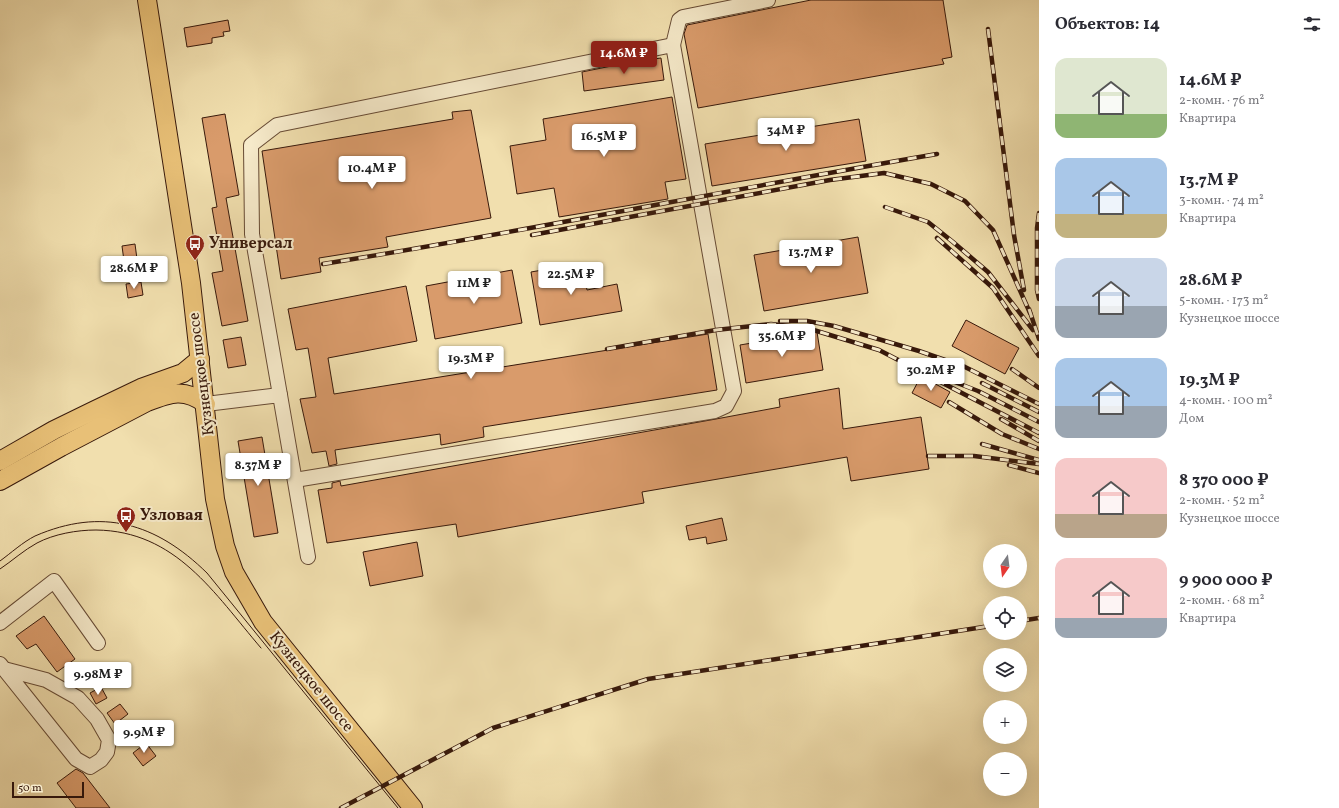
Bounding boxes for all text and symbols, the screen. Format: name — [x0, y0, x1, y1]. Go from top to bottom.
text: Объектов: 14 — [1055, 13, 1160, 36]
icon: filters — [1301, 13, 1323, 35]
pin: 14.6M ₽ — [587, 41, 661, 75]
text: 14.6M ₽ — [600, 45, 648, 63]
text: 14.6M ₽ — [1179, 69, 1242, 92]
icon: home — [1087, 74, 1135, 122]
text: 2-комн. · 76 m² — [1179, 92, 1264, 110]
text: Квартира — [1179, 110, 1236, 128]
pin: 34M ₽ — [758, 118, 814, 152]
text: 34M ₽ — [767, 122, 805, 140]
pin: 16.5M ₽ — [567, 124, 641, 158]
text: 16.5M ₽ — [581, 128, 627, 146]
pin: 10.4M ₽ — [335, 156, 409, 190]
text: 10.4M ₽ — [348, 160, 396, 178]
text: 13.7M ₽ — [1179, 169, 1238, 192]
icon: home — [1087, 174, 1135, 222]
text: 3-комн. · 74 m² — [1179, 192, 1264, 210]
text: Квартира — [1179, 210, 1236, 228]
bus stop icon: Универсал — [184, 233, 206, 261]
place label: Универсал — [209, 233, 292, 255]
pin: 13.7M ₽ — [774, 240, 848, 274]
text: 13.7M ₽ — [788, 244, 834, 262]
pin: 28.6M ₽ — [97, 256, 171, 290]
text: 28.6M ₽ — [110, 260, 158, 278]
pin: 22.5M ₽ — [534, 262, 608, 296]
text: 22.5M ₽ — [547, 266, 595, 284]
text: 28.6M ₽ — [1179, 269, 1242, 292]
pin: 11M ₽ — [446, 271, 502, 305]
icon: home — [1087, 274, 1135, 322]
text: 11M ₽ — [457, 275, 491, 293]
text: 5-комн. · 173 m² — [1179, 292, 1268, 310]
text: Кузнецкое шоссе — [1179, 310, 1280, 328]
street label: Кузнецкое шоссе — [184, 311, 220, 437]
pin: 35.6M ₽ — [745, 324, 819, 358]
text: 35.6M ₽ — [758, 328, 806, 346]
pin: 19.3M ₽ — [434, 346, 508, 380]
text: 19.3M ₽ — [448, 350, 494, 368]
pin: 30.2M ₽ — [894, 358, 968, 392]
text: 30.2M ₽ — [907, 362, 955, 380]
text: 19.3M ₽ — [1179, 369, 1240, 392]
icon: home — [1087, 374, 1135, 422]
text: 4-комн. · 100 m² — [1179, 392, 1273, 410]
text: Дом — [1179, 410, 1204, 428]
pin: 8.37M ₽ — [221, 453, 295, 487]
text: 8.37M ₽ — [234, 457, 282, 475]
text: 8 370 000 ₽ — [1179, 469, 1269, 492]
icon: home — [1087, 474, 1135, 522]
text: 2-комн. · 52 m² — [1179, 492, 1265, 510]
bus stop icon: Узловая — [115, 505, 137, 533]
place label: Узловая — [140, 505, 203, 527]
text: Кузнецкое шоссе — [1179, 510, 1280, 528]
north arrow — [983, 544, 1027, 588]
map controls — [983, 544, 1027, 796]
text: 9 900 000 ₽ — [1179, 569, 1273, 592]
icon: home — [1087, 574, 1135, 622]
text: 2-комн. · 68 m² — [1179, 592, 1265, 610]
button: locate — [983, 596, 1027, 640]
text: Квартира — [1179, 610, 1236, 628]
street label: Кузнецкое шоссе — [263, 627, 359, 737]
button: layers — [983, 648, 1027, 692]
pin: 9.98M ₽ — [61, 662, 135, 696]
text: 9.98M ₽ — [73, 666, 123, 684]
button: + — [983, 700, 1027, 744]
pin: 9.9M ₽ — [111, 720, 177, 754]
text: 9.9M ₽ — [123, 724, 165, 742]
button: − — [983, 752, 1027, 796]
scale bar — [12, 780, 84, 799]
text: 50 m — [18, 781, 42, 796]

